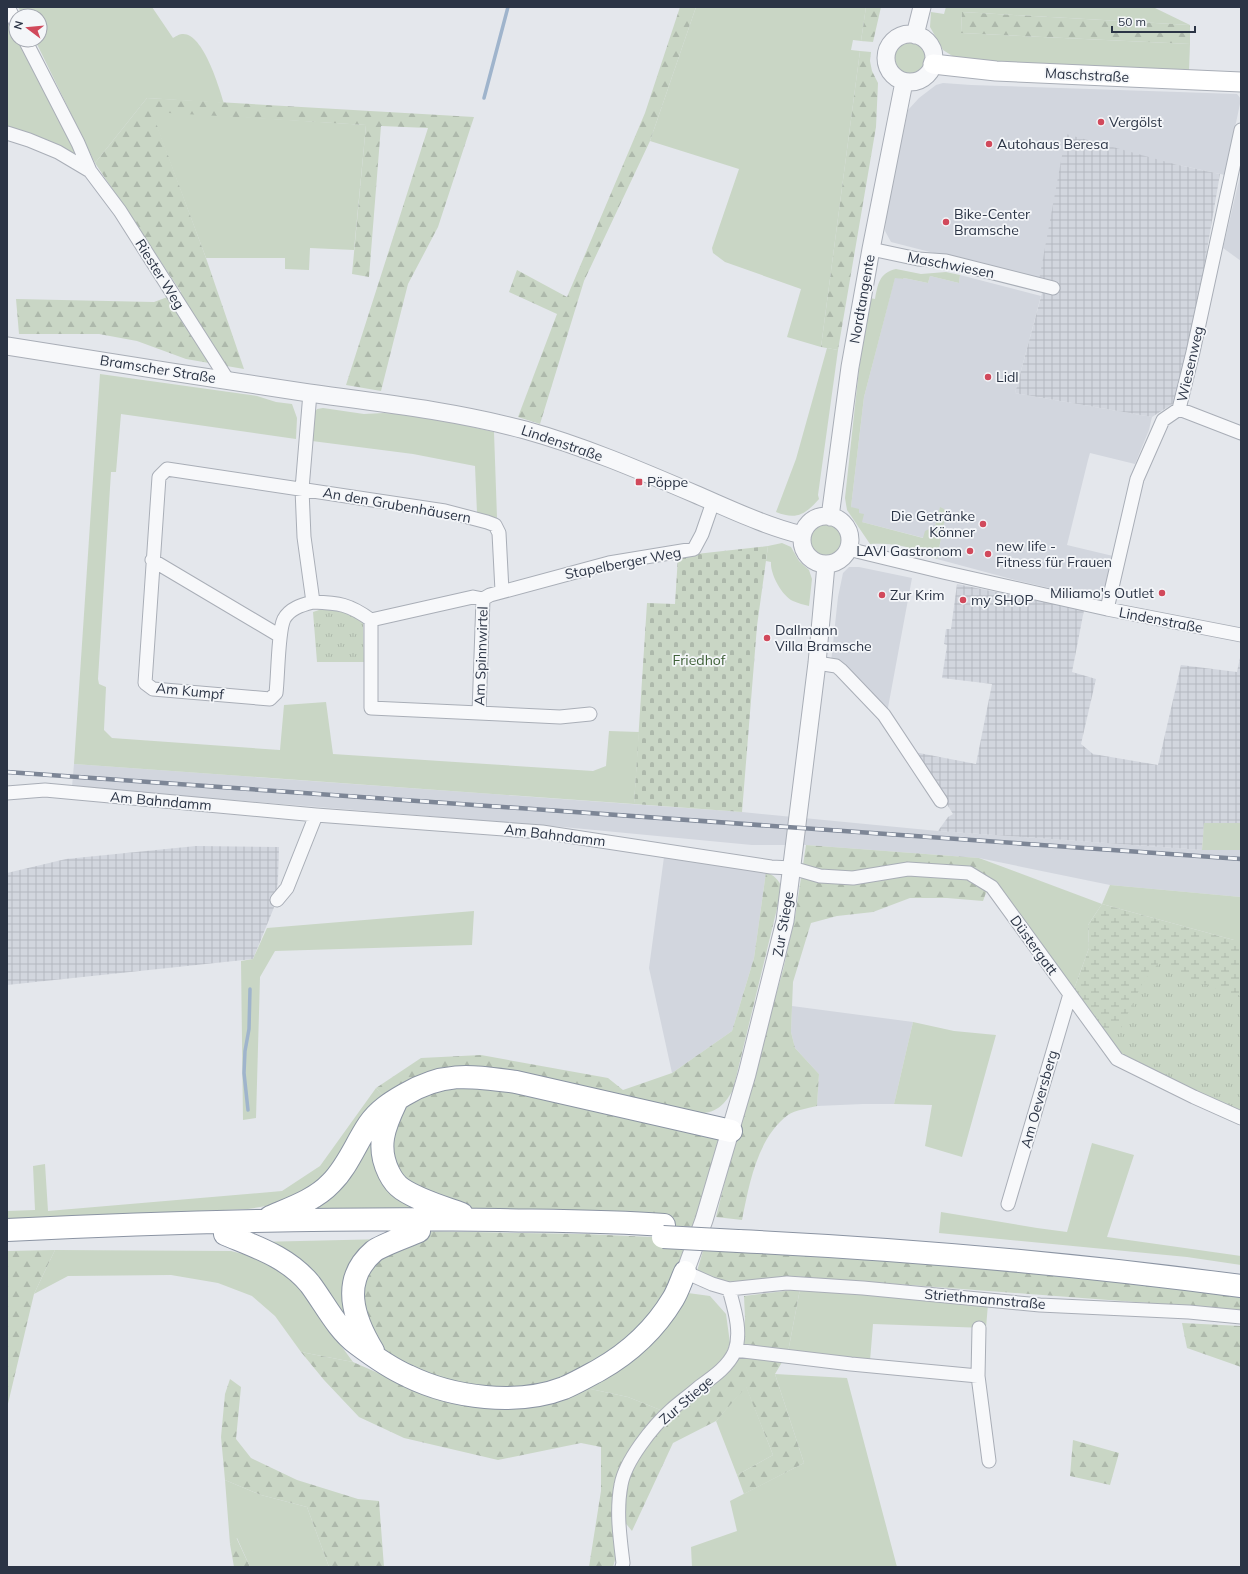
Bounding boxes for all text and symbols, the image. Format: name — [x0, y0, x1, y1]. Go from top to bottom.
north arrow — [8, 8, 48, 48]
scale bar — [1112, 8, 1195, 34]
text: 50 m — [1118, 14, 1146, 29]
text: N — [11, 19, 26, 31]
street label: Maschstraße — [1045, 64, 1129, 86]
place label: Vergölst — [1109, 113, 1162, 131]
marker: Vergölst — [1096, 117, 1106, 127]
place label: Autohaus Beresa — [997, 135, 1109, 153]
marker: Autohaus Beresa — [984, 139, 994, 149]
place label: Bike-Center Bramsche — [954, 205, 1031, 239]
marker: Bike-Center Bramsche — [941, 217, 951, 227]
street label: Riester Weg — [131, 236, 189, 312]
street label: Maschwiesen — [906, 248, 996, 282]
street label: Nordtangente — [845, 253, 879, 345]
street label: Wiesenweg — [1173, 324, 1207, 404]
street label: Bramscher Straße — [99, 351, 217, 387]
place label: Lidl — [996, 368, 1019, 386]
marker: Lidl — [983, 372, 993, 382]
street label: Lindenstraße — [519, 421, 605, 465]
place label: Pöppe — [647, 473, 688, 491]
marker: Pöppe — [634, 477, 644, 487]
street label: An den Grubenhäusern — [321, 483, 473, 527]
place label: Die Getränke Könner — [891, 507, 976, 541]
marker: Die Getränke Könner — [978, 519, 988, 529]
place label: new life - Fitness für Frauen — [996, 537, 1112, 571]
place label: LAVI Gastronom — [856, 542, 962, 560]
street label: Stapelberger Weg — [563, 543, 683, 583]
marker: LAVI Gastronom — [965, 546, 975, 556]
marker: new life - Fitness für Frauen — [983, 549, 993, 559]
place label: Miliamo's Outlet — [1050, 584, 1154, 602]
place label: Zur Krim — [890, 586, 945, 604]
marker: Miliamo's Outlet — [1157, 588, 1167, 598]
marker: Zur Krim — [877, 590, 887, 600]
place label: my SHOP — [971, 591, 1034, 609]
marker: my SHOP — [958, 595, 968, 605]
street label: Lindenstraße — [1118, 603, 1204, 637]
street label: Am Spinnwirtel — [470, 606, 492, 706]
place label: Dallmann Villa Bramsche — [775, 621, 872, 655]
marker: Dallmann Villa Bramsche — [762, 633, 772, 643]
park label: Friedhof — [672, 651, 726, 669]
street label: Am Kumpf — [155, 678, 225, 704]
street label: Am Bahndamm — [109, 788, 213, 814]
street label: Am Bahndamm — [503, 820, 607, 850]
street label: Zur Stiege — [768, 890, 798, 958]
street label: Düstergatt — [1006, 912, 1062, 978]
street label: Am Oeversberg — [1016, 1048, 1062, 1150]
street label: Striethmannstraße — [924, 1285, 1046, 1313]
street label: Zur Stiege — [655, 1372, 717, 1428]

